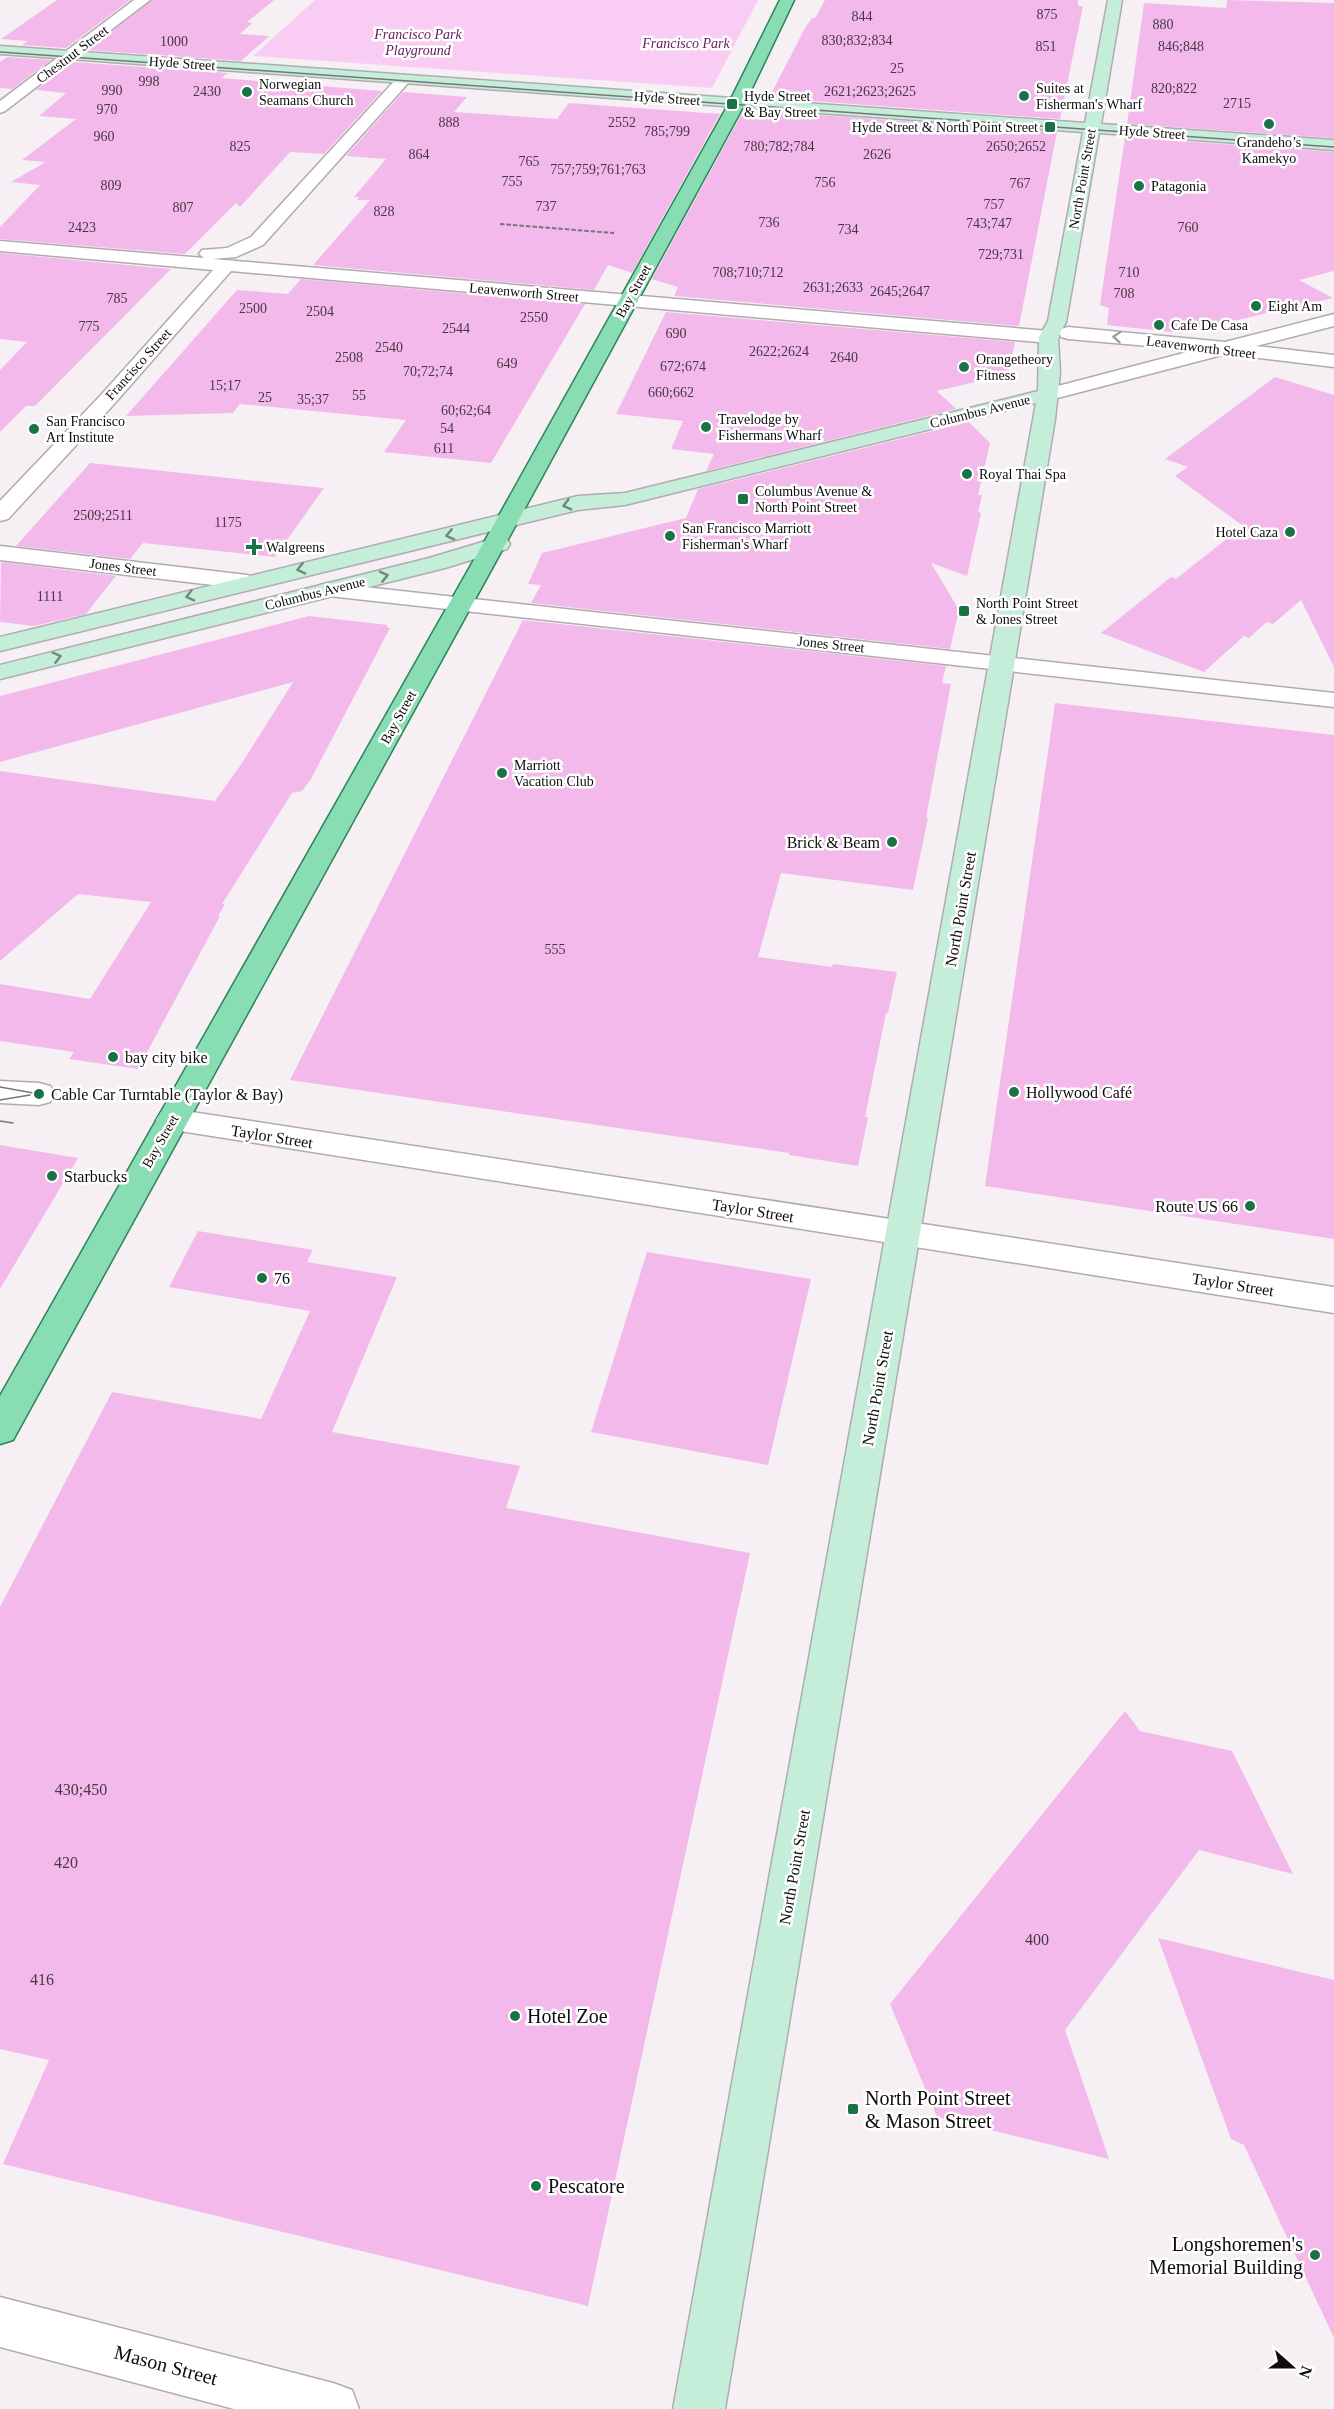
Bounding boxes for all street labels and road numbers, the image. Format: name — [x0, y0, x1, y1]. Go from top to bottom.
street label: Chestnut Street — [33, 22, 111, 86]
street label: Hyde Street — [148, 54, 216, 73]
street label: Hyde Street — [633, 89, 701, 108]
street label: Hyde Street — [1118, 123, 1186, 142]
street label: North Point Street — [1066, 128, 1099, 231]
street label: Bay Street — [613, 262, 654, 321]
street label: Leavenworth Street — [469, 280, 580, 305]
street label: Francisco Street — [102, 326, 174, 403]
street label: Leavenworth Street — [1145, 333, 1257, 362]
street label: Columbus Avenue — [928, 392, 1032, 431]
street label: Jones Street — [89, 556, 157, 579]
street label: Columbus Avenue — [263, 574, 367, 613]
street label: Jones Street — [797, 634, 865, 655]
street label: Bay Street — [378, 688, 419, 747]
street label: North Point Street — [942, 850, 979, 968]
street label: Bay Street — [139, 1112, 182, 1170]
street label: Taylor Street — [230, 1122, 315, 1152]
street label: Taylor Street — [711, 1196, 796, 1226]
street label: Taylor Street — [1191, 1270, 1276, 1300]
street label: North Point Street — [859, 1329, 896, 1447]
street label: North Point Street — [776, 1808, 813, 1926]
street label: Mason Street — [112, 2341, 221, 2389]

